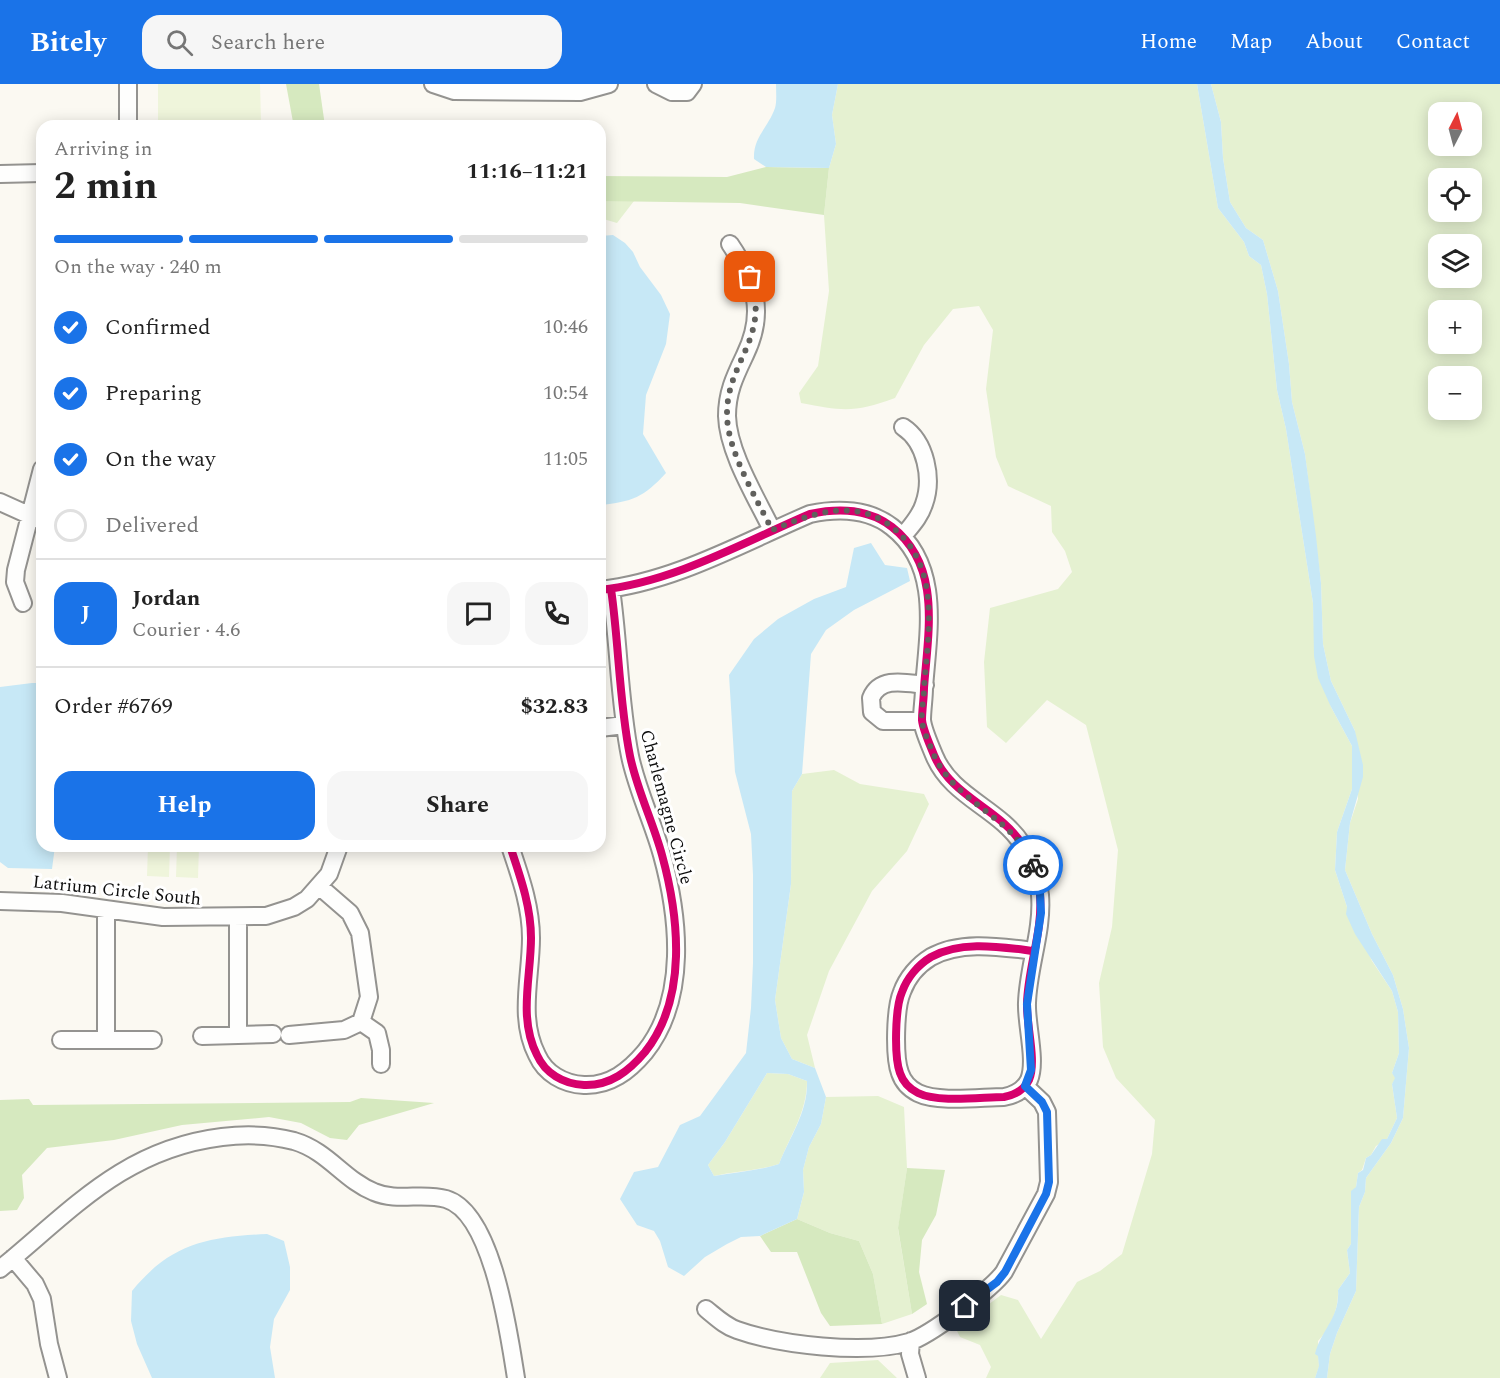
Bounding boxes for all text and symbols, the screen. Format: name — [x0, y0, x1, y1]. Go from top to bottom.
search box — [142, 15, 562, 69]
text: Bitely — [30, 21, 106, 64]
icon: search — [163, 26, 196, 59]
text: Search here — [211, 26, 325, 59]
text: Home — [1140, 26, 1197, 58]
text: Map — [1230, 26, 1272, 58]
text: About — [1305, 26, 1363, 58]
text: Contact — [1396, 26, 1470, 58]
north arrow — [1428, 102, 1482, 156]
map controls — [1428, 102, 1482, 420]
text: Arriving in — [54, 134, 152, 164]
text: 11:16–11:21 — [466, 155, 588, 188]
text: 2 min — [54, 157, 158, 216]
button: locate — [1428, 168, 1482, 222]
button: layers — [1428, 234, 1482, 288]
pin — [724, 251, 775, 302]
text: On the way · 240 m — [54, 252, 222, 282]
icon: bag — [733, 260, 766, 293]
button: + — [1428, 300, 1482, 354]
icon: check — [54, 311, 87, 344]
text: Confirmed — [105, 311, 211, 344]
text: 10:46 — [543, 312, 588, 342]
button: − — [1428, 366, 1482, 420]
icon: check — [54, 377, 87, 410]
text: Preparing — [105, 377, 202, 410]
text: 10:54 — [543, 378, 588, 408]
icon: check — [54, 443, 87, 476]
text: On the way — [105, 443, 216, 476]
text: 11:05 — [543, 444, 588, 474]
text: Delivered — [105, 509, 199, 542]
text: Jordan — [132, 582, 200, 615]
button: chat — [447, 582, 510, 645]
button: phone — [525, 582, 588, 645]
text: J — [81, 597, 90, 630]
text: Courier · 4.6 — [132, 615, 240, 645]
text: Order #6769 — [54, 690, 173, 723]
text: $32.83 — [520, 690, 588, 723]
street label: Charlemagne Circle — [633, 727, 700, 888]
button: Help — [54, 771, 315, 840]
button: Share — [327, 771, 588, 840]
courier — [1003, 835, 1063, 895]
icon: bike — [1017, 849, 1050, 882]
street label: Latrium Circle South — [31, 868, 202, 913]
pin — [939, 1280, 990, 1331]
icon: home — [948, 1289, 981, 1322]

